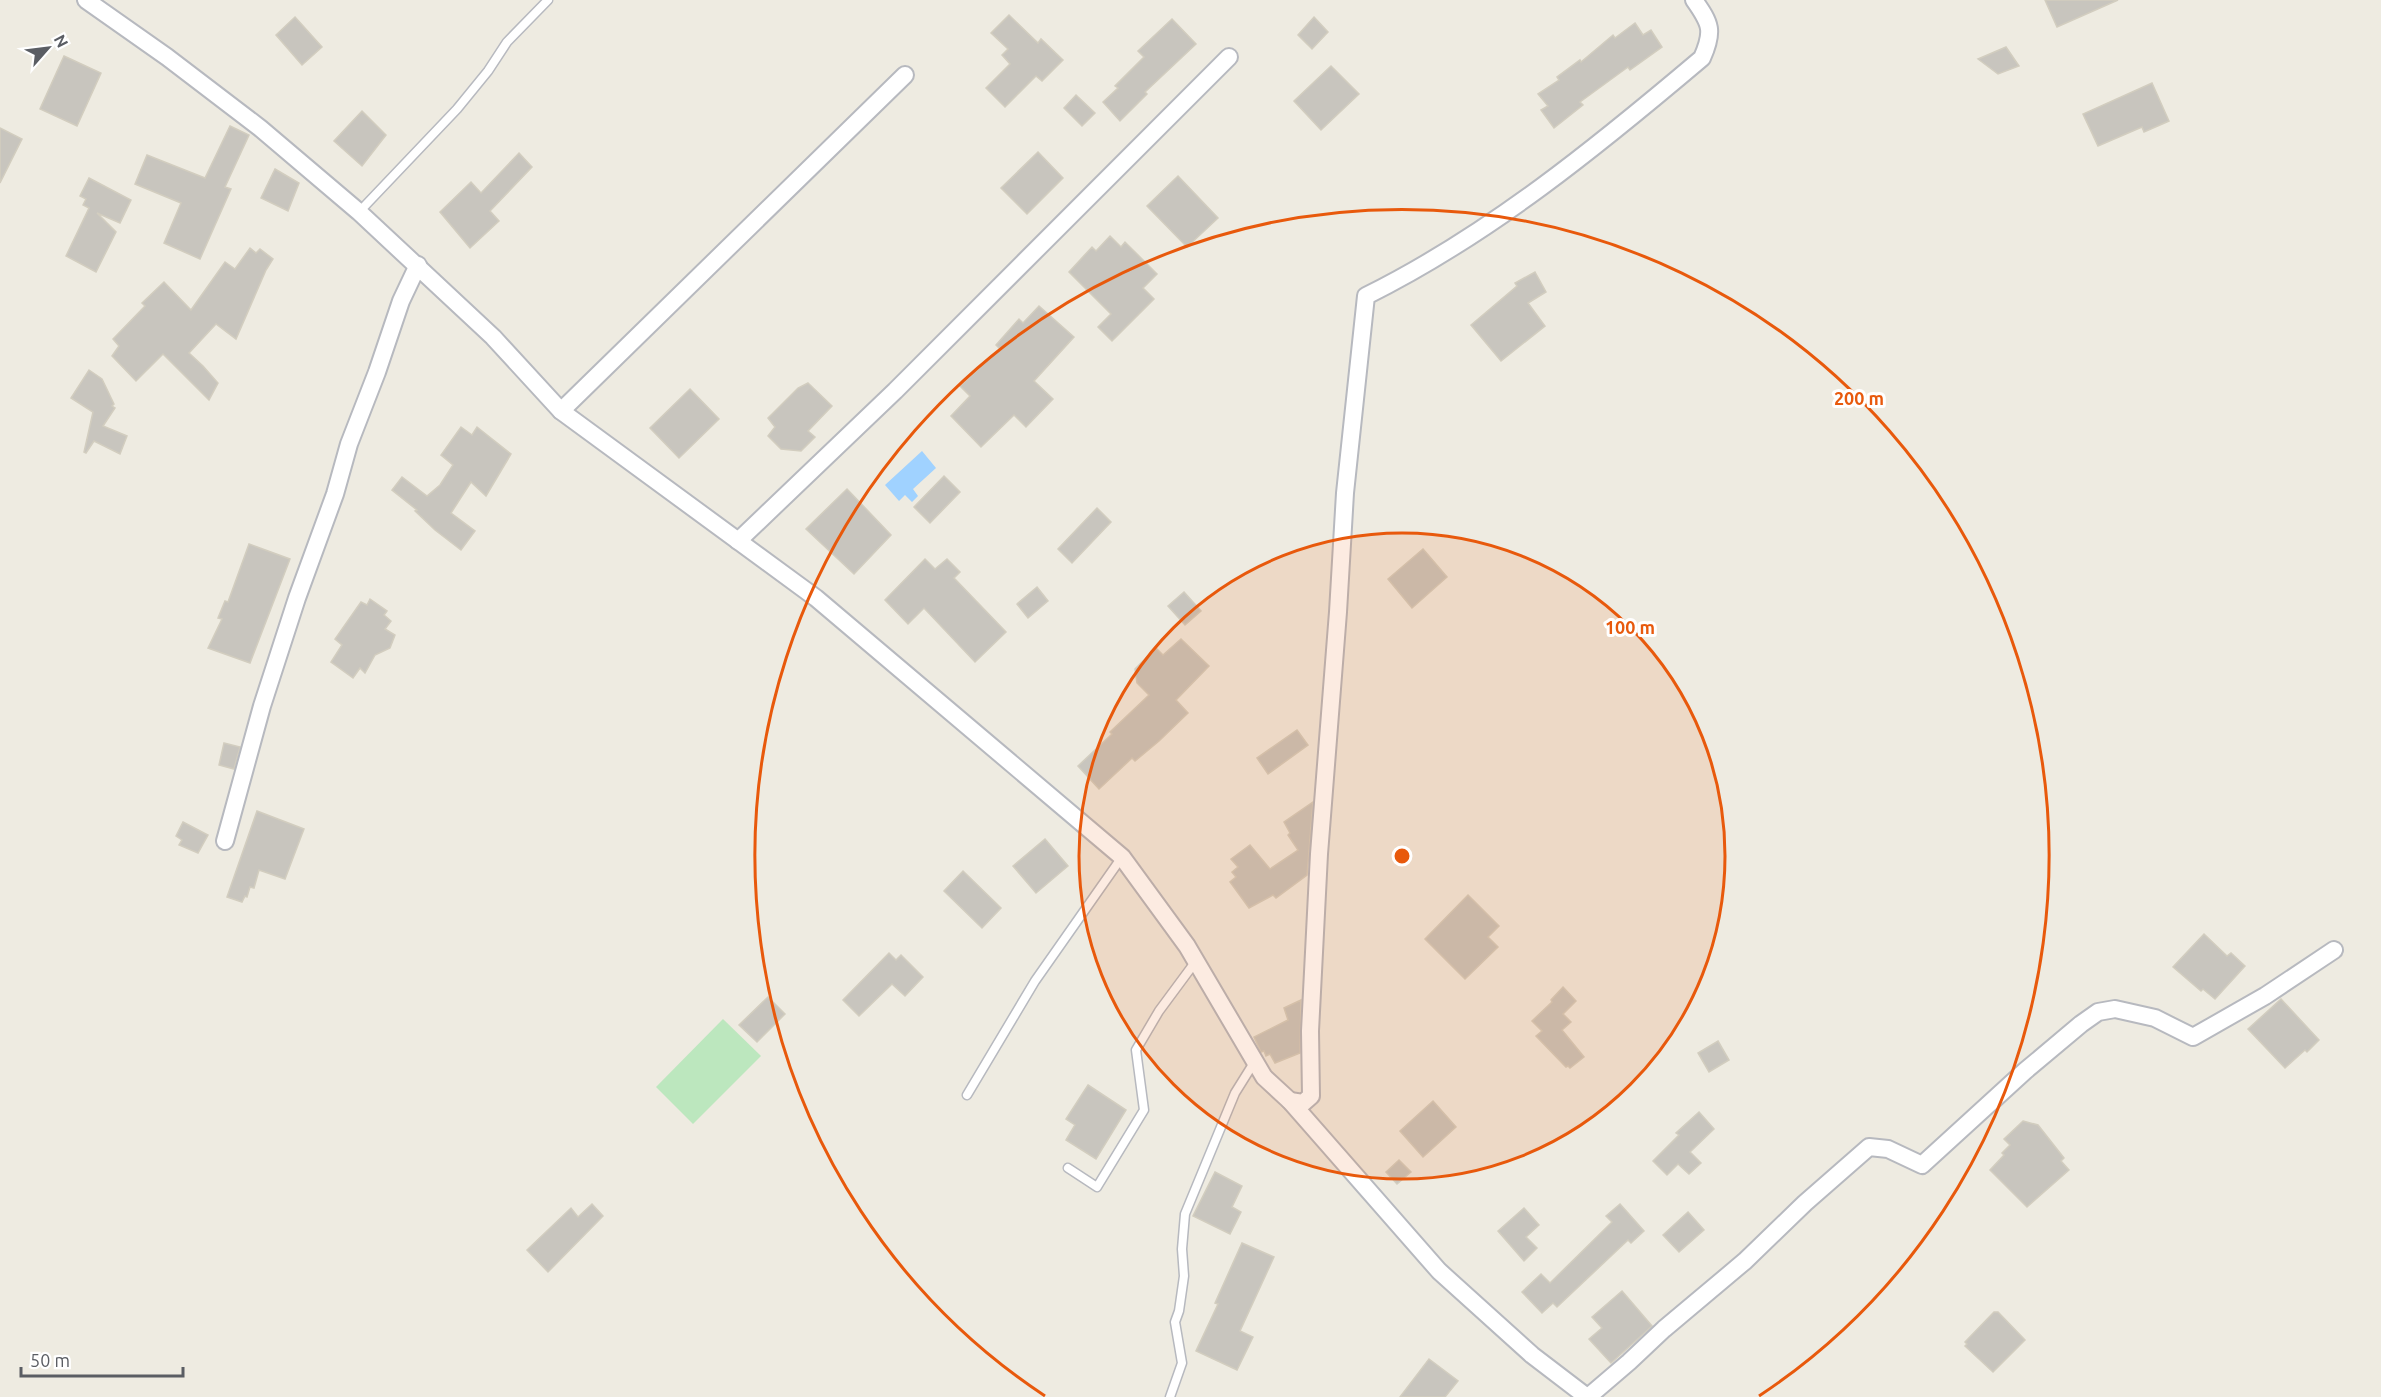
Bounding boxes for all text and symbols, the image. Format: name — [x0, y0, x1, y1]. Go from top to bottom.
north arrow — [18, 18, 78, 78]
text: N — [50, 31, 72, 50]
text: 200 m — [1834, 388, 1884, 408]
text: 100 m — [1605, 617, 1655, 637]
centre of rings — [1392, 846, 1412, 866]
scale bar — [21, 1340, 183, 1378]
text: 50 m — [30, 1350, 70, 1370]

